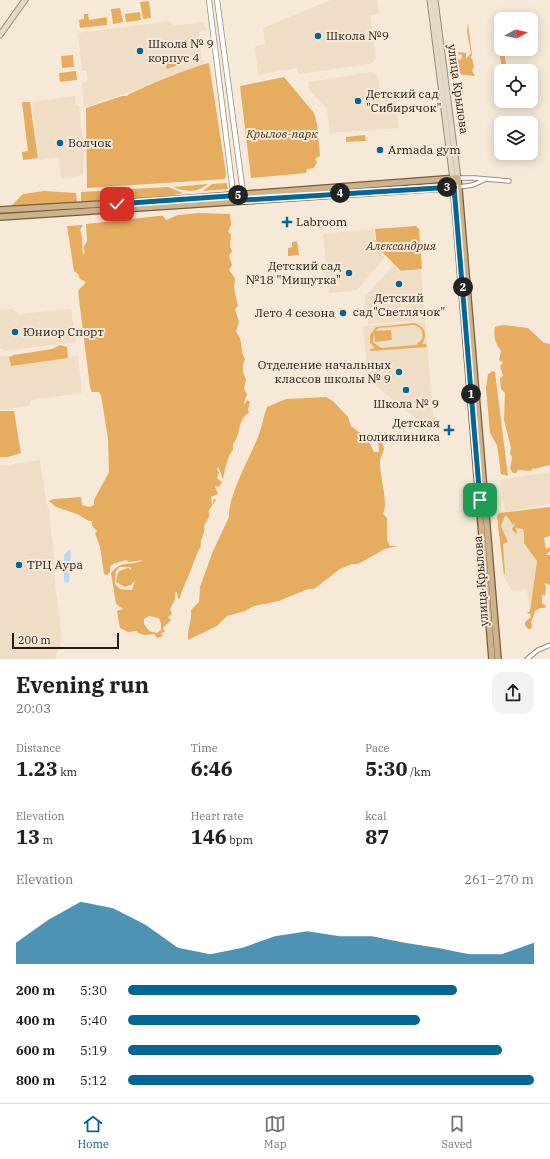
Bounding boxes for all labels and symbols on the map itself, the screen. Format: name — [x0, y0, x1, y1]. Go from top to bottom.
north arrow — [494, 12, 538, 56]
place label: Школа №9 — [326, 28, 389, 43]
marker: Школа №9 — [313, 31, 323, 41]
place label: Школа № 9 корпус 4 — [148, 36, 214, 65]
street label: улица Крылова — [445, 43, 472, 135]
marker: Школа № 9 корпус 4 — [135, 46, 145, 56]
place label: Детский сад "Сибирячок" — [366, 86, 442, 115]
marker: Детский сад "Сибирячок" — [353, 96, 363, 106]
park label: Крылов-парк — [245, 126, 318, 141]
place label: Волчок — [68, 135, 111, 150]
marker: Волчок — [55, 138, 65, 148]
place label: Armada gym — [388, 142, 461, 157]
marker: Armada gym — [375, 145, 385, 155]
pin: 3 — [437, 177, 457, 197]
pin: 4 — [330, 183, 350, 203]
pin: 5 — [228, 185, 248, 205]
pin — [100, 187, 134, 221]
place label: Labroom — [296, 214, 348, 229]
marker: Labroom — [281, 216, 293, 228]
park label: Александрия — [365, 238, 437, 253]
place label: Детский сад №18 "Мишутка" — [246, 258, 341, 287]
marker: Детский сад №18 "Мишутка" — [344, 268, 354, 278]
pin: 2 — [453, 277, 473, 297]
marker: Детский сад"Светлячок" — [394, 279, 404, 289]
place label: Детский сад"Светлячок" — [353, 290, 445, 319]
place label: Лето 4 сезона — [255, 305, 335, 320]
marker: Лето 4 сезона — [338, 308, 348, 318]
place label: Юниор Спорт — [23, 324, 104, 339]
marker: Юниор Спорт — [10, 327, 20, 337]
place label: Отделение начальных классов школы № 9 — [258, 357, 391, 386]
marker: Отделение начальных классов школы № 9 — [394, 367, 404, 377]
pin: 1 — [461, 384, 481, 404]
marker: Школа № 9 — [401, 385, 411, 395]
place label: Школа № 9 — [373, 396, 439, 411]
place label: Детская поликлиника — [358, 415, 440, 444]
marker: Детская поликлиника — [443, 424, 455, 436]
pin — [463, 483, 497, 517]
street label: улица Крылова — [470, 535, 491, 627]
place label: ТРЦ Аура — [27, 557, 83, 572]
marker: ТРЦ Аура — [14, 560, 24, 570]
scale bar — [12, 631, 119, 650]

